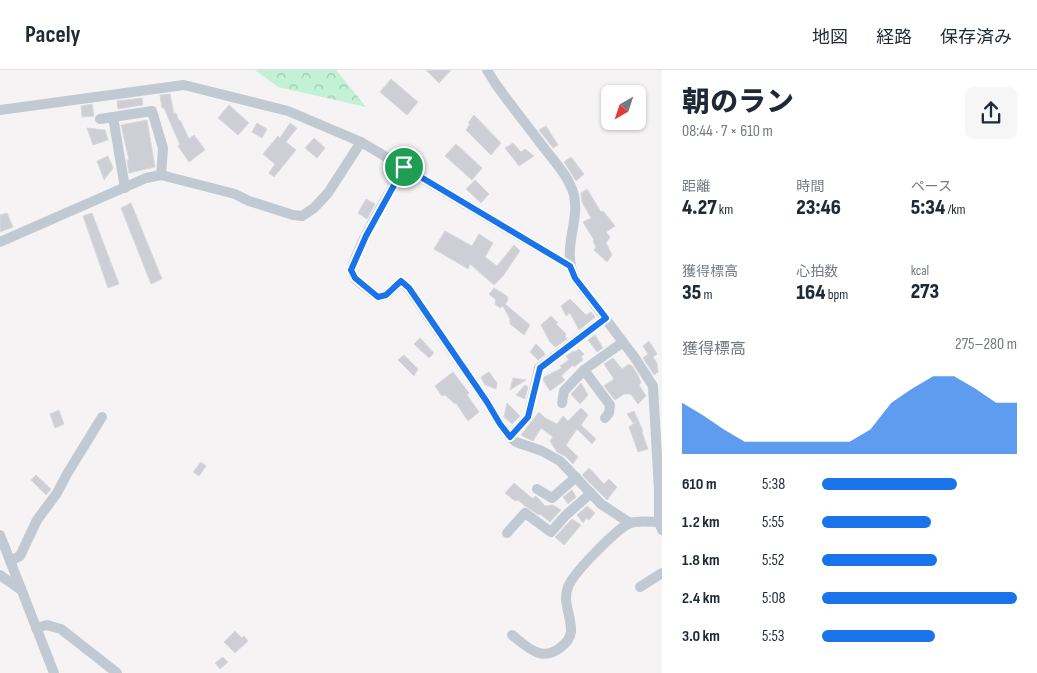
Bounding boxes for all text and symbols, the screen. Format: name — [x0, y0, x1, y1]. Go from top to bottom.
text: Pacely — [25, 20, 81, 49]
text: 地図 — [812, 27, 848, 48]
text: 経路 — [876, 27, 912, 48]
text: 保存済み — [940, 27, 1012, 48]
north arrow — [601, 85, 646, 130]
map controls — [601, 85, 646, 130]
text: 朝のラン — [682, 86, 794, 119]
button: share — [965, 87, 1017, 139]
text: 08:44 · 7 × 610 m — [682, 122, 773, 141]
pin — [383, 146, 425, 188]
icon: arrive — [390, 153, 418, 181]
text: 距離 — [682, 178, 710, 195]
text: 時間 — [796, 178, 824, 195]
text: ペース — [911, 178, 952, 195]
text: 4.27 — [682, 195, 717, 220]
text: 23:46 — [796, 195, 841, 220]
text: 5:34 — [911, 195, 945, 220]
text: km — [717, 201, 733, 218]
text: /km — [945, 201, 966, 218]
text: kcal — [911, 262, 929, 279]
text: 獲得標高 — [682, 263, 738, 280]
text: 心拍数 — [796, 263, 838, 280]
text: 273 — [911, 279, 939, 304]
text: 35 — [682, 280, 701, 305]
text: 164 — [796, 280, 826, 305]
text: m — [701, 286, 712, 303]
text: bpm — [826, 286, 848, 303]
text: 275–280 m — [955, 335, 1017, 354]
text: 獲得標高 — [682, 340, 746, 359]
text: 610 m — [682, 475, 717, 494]
text: 5:38 — [762, 475, 785, 494]
text: 1.2 km — [682, 513, 720, 532]
text: 5:55 — [762, 513, 784, 532]
text: 1.8 km — [682, 551, 720, 570]
text: 5:52 — [762, 551, 784, 570]
text: 2.4 km — [682, 589, 720, 608]
text: 5:08 — [762, 589, 786, 608]
text: 3.0 km — [682, 627, 720, 646]
text: 5:53 — [762, 627, 785, 646]

